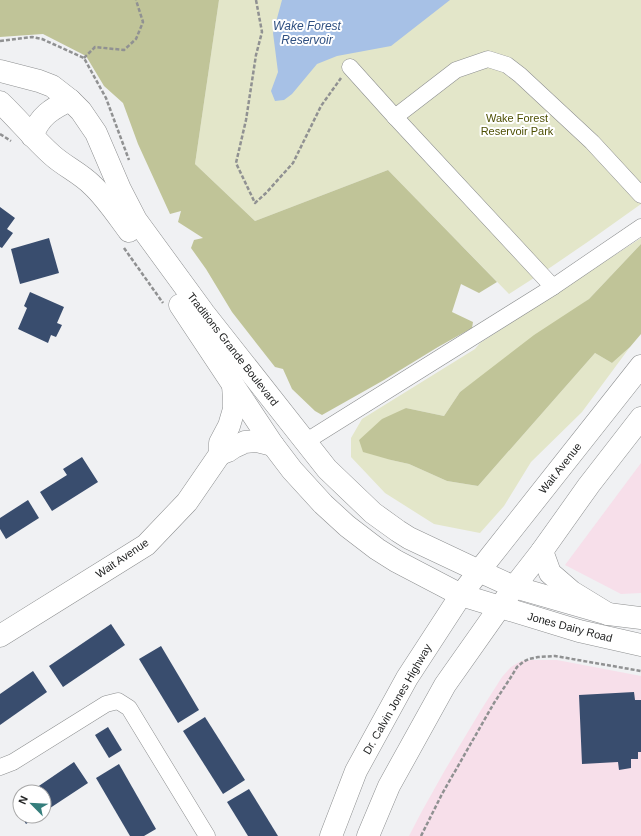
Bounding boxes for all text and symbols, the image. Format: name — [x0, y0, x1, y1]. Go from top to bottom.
water label: Wake Forest Reservoir — [273, 19, 342, 47]
park label: Wake Forest Reservoir Park — [481, 112, 554, 137]
street label: Traditions Grande Boulevard — [185, 290, 281, 408]
street label: Wait Avenue — [536, 440, 584, 496]
street label: Wait Avenue — [93, 536, 151, 580]
street label: Jones Dairy Road — [526, 610, 614, 644]
street label: Dr. Calvin Jones Highway — [360, 641, 434, 756]
north arrow — [12, 784, 52, 824]
text: N — [16, 794, 30, 806]

